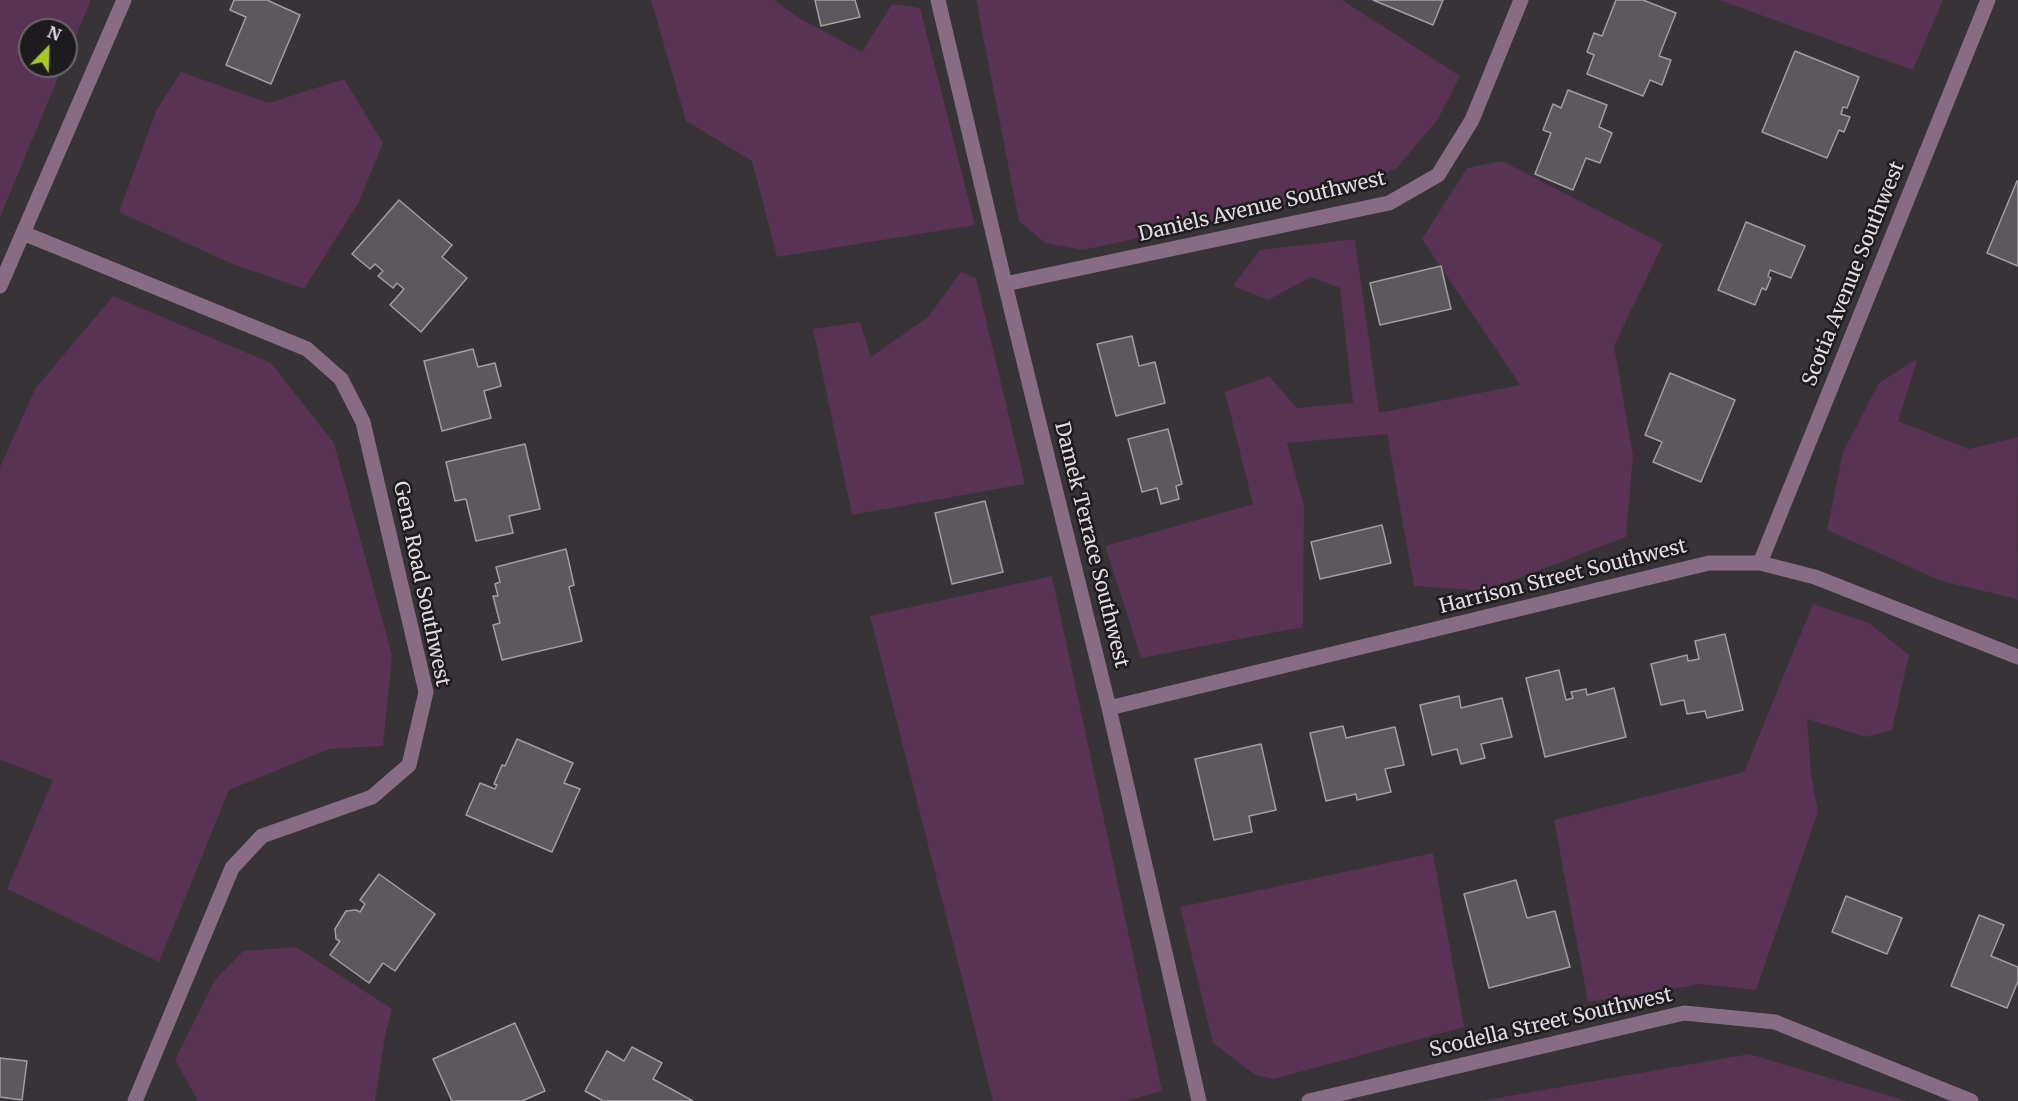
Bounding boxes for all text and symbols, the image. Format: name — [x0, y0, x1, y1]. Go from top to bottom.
north arrow — [18, 18, 78, 78]
text: N — [45, 22, 64, 45]
street label: Scotia Avenue Southwest — [1798, 158, 1910, 390]
street label: Daniels Avenue Southwest — [1136, 167, 1388, 247]
street label: Damek Terrace Southwest — [1049, 420, 1133, 670]
street label: Gena Road Southwest — [388, 479, 454, 689]
street label: Harrison Street Southwest — [1437, 535, 1689, 619]
street label: Scodella Street Southwest — [1427, 983, 1675, 1063]

